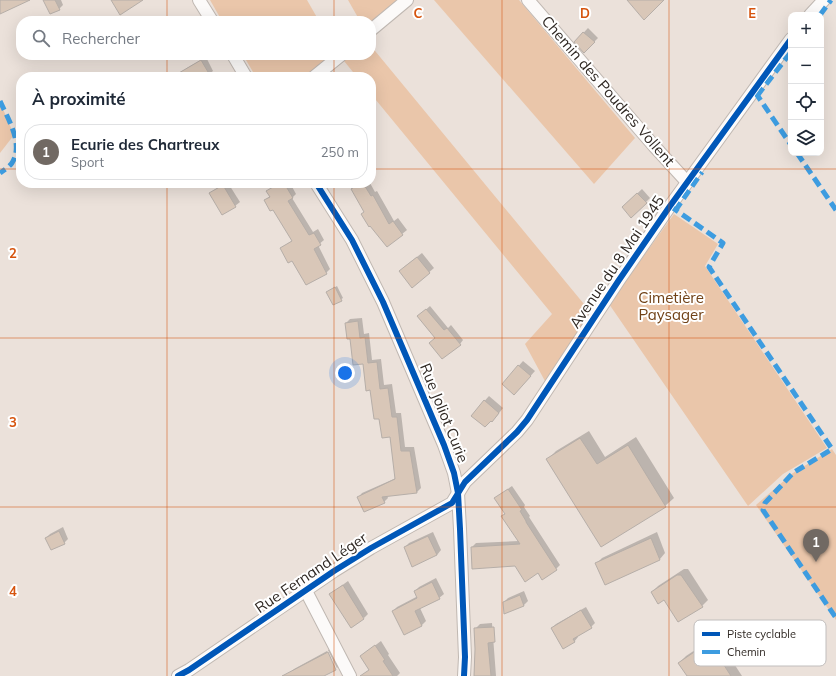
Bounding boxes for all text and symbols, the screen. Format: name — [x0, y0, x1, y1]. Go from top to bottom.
text: C — [414, 5, 423, 21]
text: D — [580, 5, 590, 21]
text: E — [748, 5, 756, 21]
street label: Chemin des Poudres Vollent — [538, 12, 679, 170]
map controls — [788, 12, 824, 156]
button: + — [788, 12, 824, 48]
search box — [16, 16, 376, 60]
icon: search — [30, 27, 52, 49]
text: Rechercher — [62, 29, 140, 48]
button: − — [788, 48, 824, 84]
button: locate — [788, 84, 824, 120]
text: À proximité — [32, 88, 126, 109]
button: layers — [788, 120, 824, 156]
text: Ecurie des Chartreux — [71, 135, 219, 154]
text: 1 — [42, 144, 50, 160]
text: 250 m — [321, 144, 359, 160]
text: Sport — [71, 154, 104, 170]
street label: Avenue du 8 Mai 1945 — [565, 192, 668, 332]
text: 2 — [9, 245, 17, 261]
park label: Cimetière Paysager — [638, 288, 704, 324]
street label: Rue Joliot Curie — [416, 360, 473, 465]
your location — [335, 363, 355, 383]
text: 3 — [9, 414, 17, 430]
street label: Rue Fernand Léger — [251, 528, 371, 617]
pin: 1 — [803, 529, 829, 562]
text: 4 — [9, 583, 17, 599]
legend — [694, 620, 826, 666]
text: Piste cyclable — [727, 627, 796, 641]
text: Chemin — [727, 645, 766, 659]

